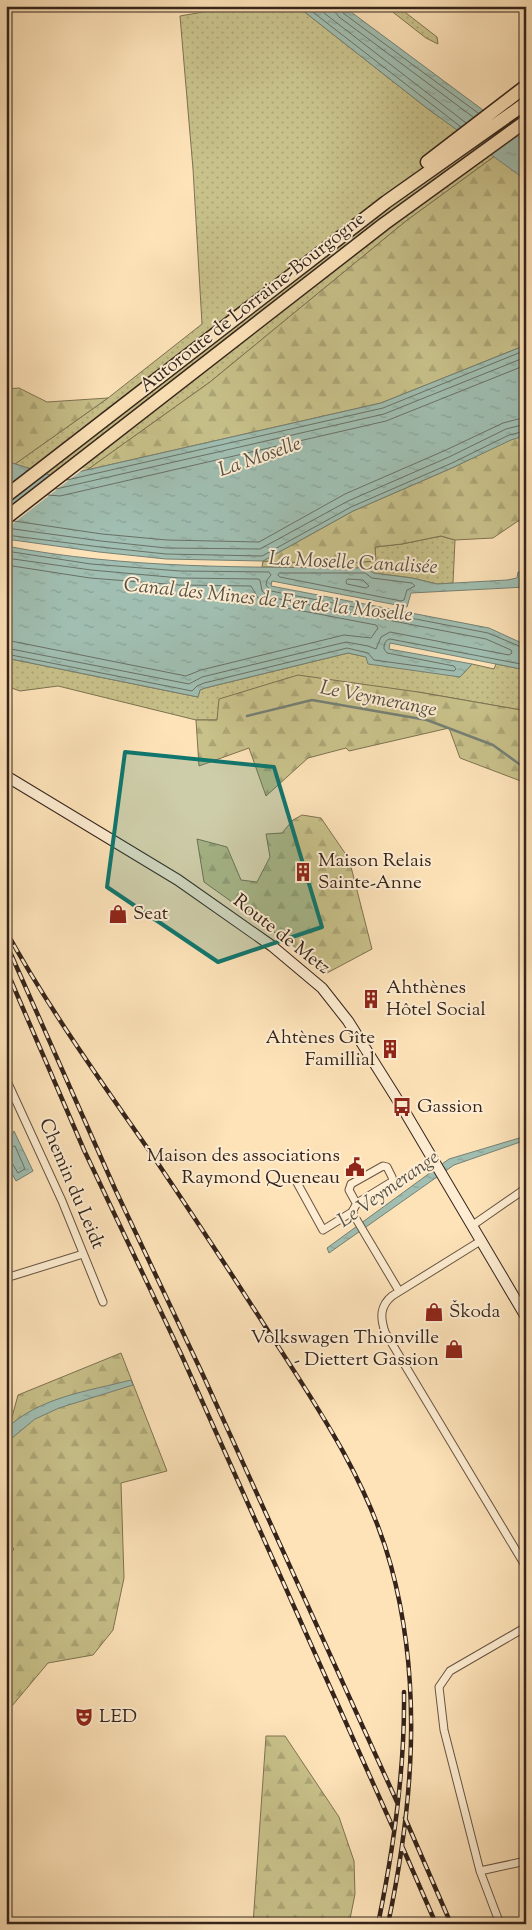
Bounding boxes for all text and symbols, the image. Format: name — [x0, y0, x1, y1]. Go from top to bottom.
street label: Autoroute de Lorraine-Bourgogne — [134, 206, 372, 400]
water label: La Moselle — [215, 430, 305, 486]
water label: La Moselle Canalisée — [268, 545, 438, 583]
water label: Canal des Mines de Fer de la Moselle — [122, 571, 414, 631]
water label: Le Veymerange — [317, 674, 439, 726]
place label: Maison Relais Sainte-Anne — [318, 848, 432, 897]
building icon: Maison Relais Sainte-Anne — [292, 861, 314, 883]
street label: Route de Metz — [227, 888, 335, 982]
place label: Seat — [133, 901, 169, 928]
shop icon: Seat — [107, 903, 129, 925]
place label: Ahthènes Hôtel Social — [386, 975, 486, 1024]
building icon: Ahthènes Hôtel Social — [360, 988, 382, 1010]
place label: Ahtènes Gîte Famillial — [266, 1025, 375, 1074]
building icon: Ahtènes Gîte Famillial — [379, 1038, 401, 1060]
place label: Gassion — [417, 1094, 483, 1121]
bus stop icon: Gassion — [391, 1096, 413, 1118]
street label: Chemin du Leidt — [31, 1114, 111, 1254]
place label: Maison des associations Raymond Queneau — [147, 1143, 340, 1192]
water label: Le Veymerange — [332, 1144, 446, 1236]
public building icon: Maison des associations Raymond Queneau — [344, 1156, 366, 1178]
place label: Škoda — [449, 1299, 501, 1326]
shop icon: Škoda — [423, 1301, 445, 1323]
place label: Volkswagen Thionville - Diettert Gassion — [250, 1325, 439, 1374]
shop icon: Volkswagen Thionville - Diettert Gassion — [443, 1338, 465, 1360]
place label: LED — [99, 1704, 137, 1731]
theatre icon: LED — [73, 1706, 95, 1728]

